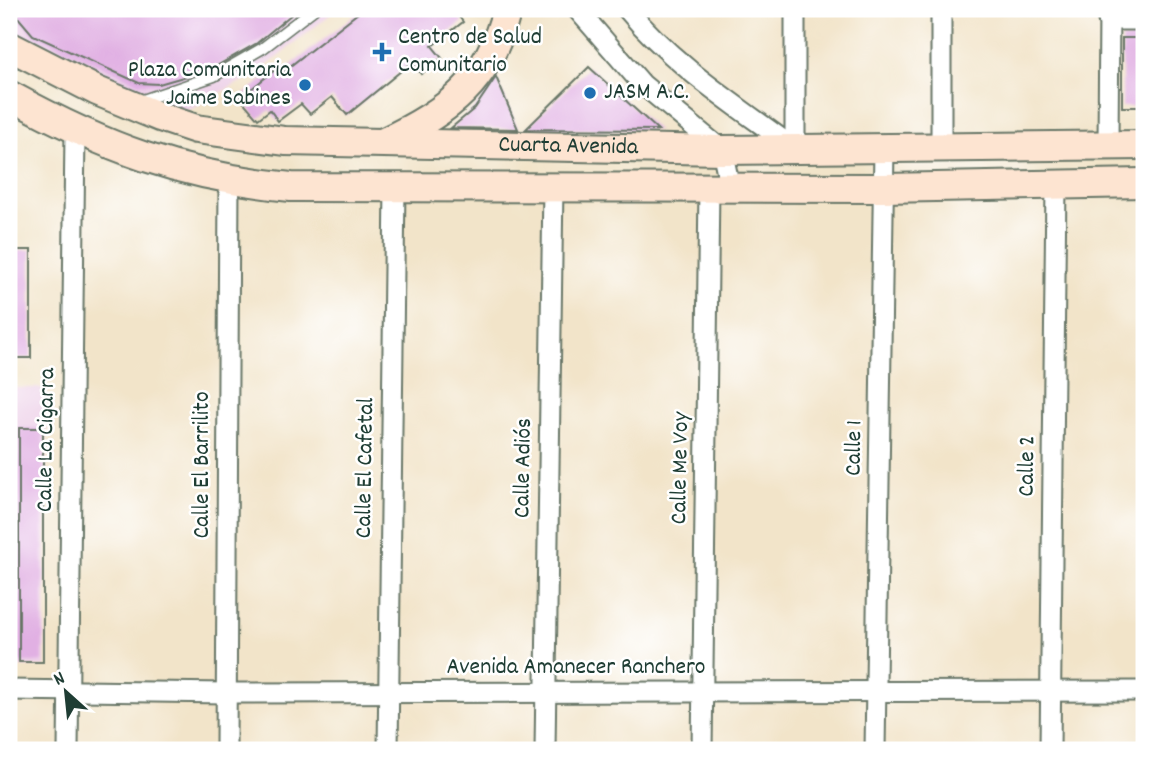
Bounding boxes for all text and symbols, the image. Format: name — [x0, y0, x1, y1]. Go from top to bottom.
place label: Centro de Salud Comunitario — [398, 21, 542, 83]
marker: Centro de Salud Comunitario — [372, 42, 392, 62]
place label: Plaza Comunitaria Jaime Sabines — [128, 54, 292, 116]
place label: JASM A.C. — [604, 76, 689, 110]
marker: Plaza Comunitaria Jaime Sabines — [297, 77, 313, 93]
marker: JASM A.C. — [582, 85, 598, 101]
street label: Cuarta Avenida — [498, 128, 639, 165]
street label: Calle La Cigarra — [29, 367, 65, 512]
street label: Calle El Barrilito — [186, 391, 220, 539]
street label: Calle El Cafetal — [348, 397, 384, 539]
street label: Calle Me Voy — [663, 410, 699, 525]
street label: Calle Adiós — [506, 418, 542, 518]
street label: Calle 1 — [838, 420, 872, 476]
street label: Calle 2 — [1010, 435, 1046, 497]
street label: Avenida Amanecer Ranchero — [446, 651, 706, 685]
north arrow — [32, 658, 102, 728]
text: N — [50, 666, 70, 694]

